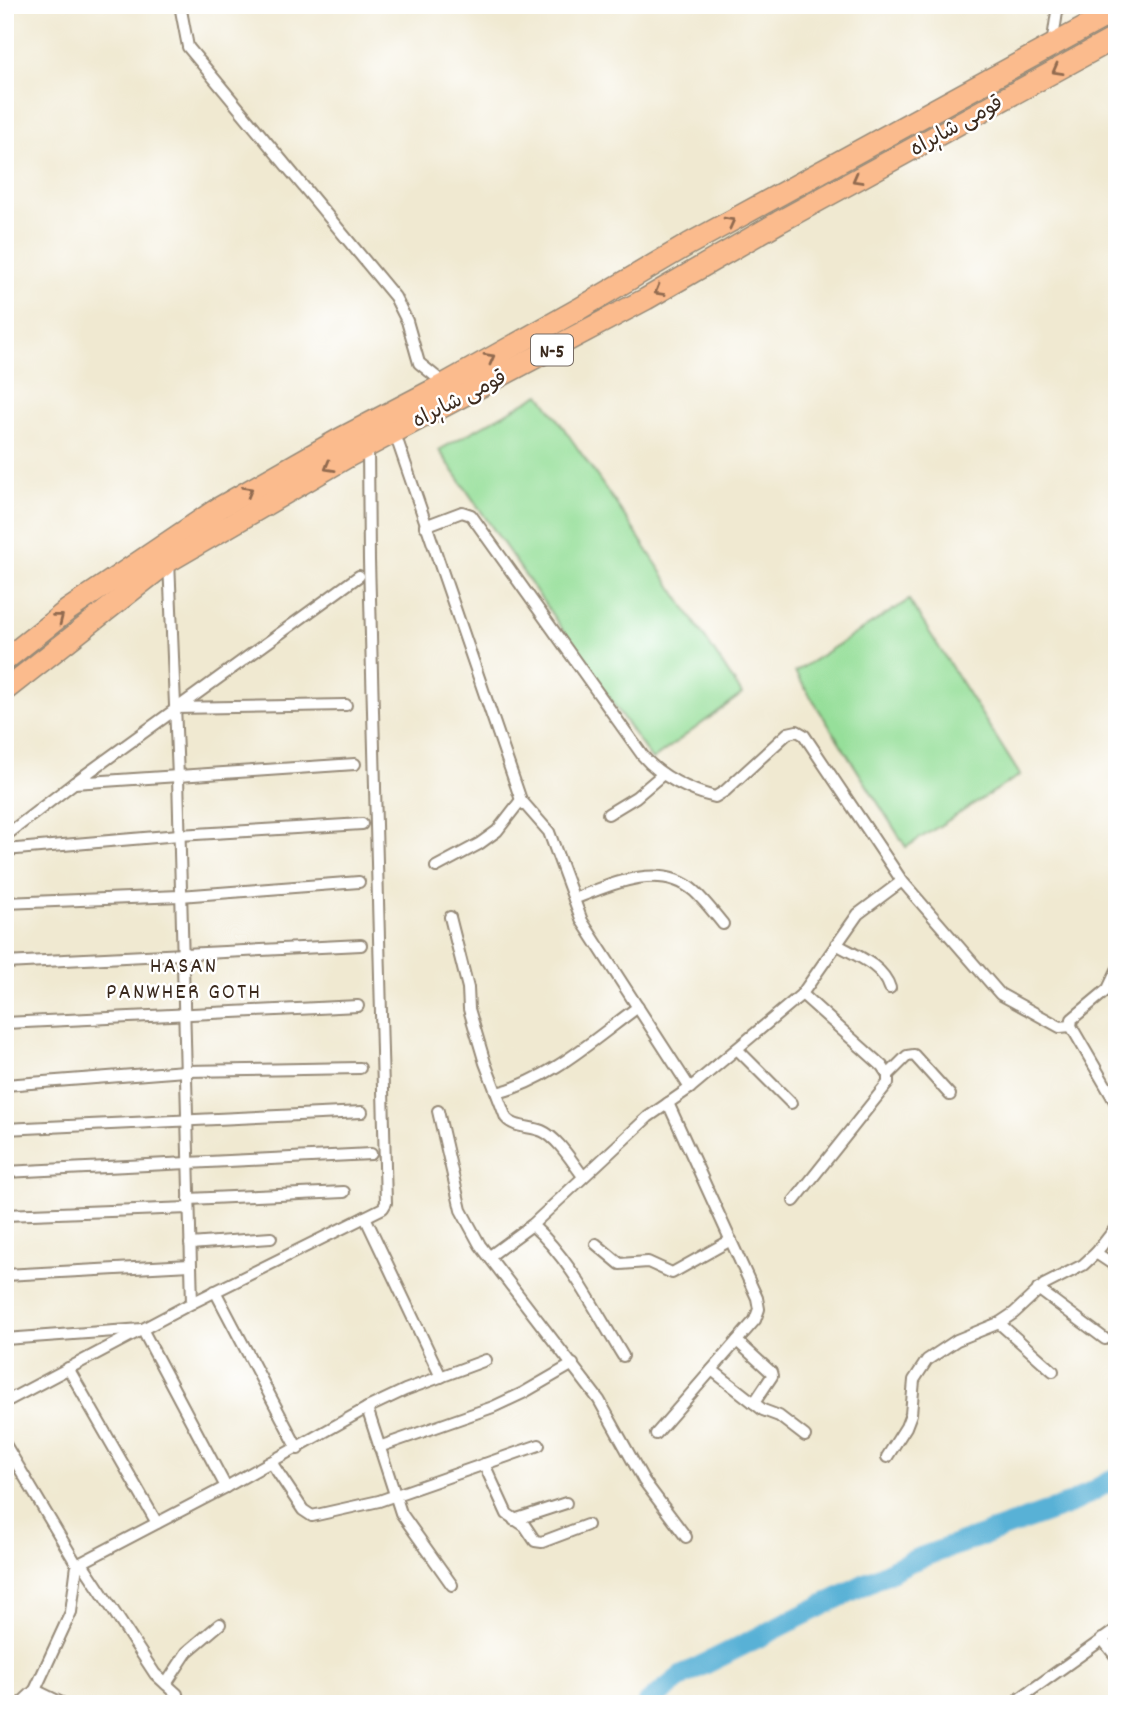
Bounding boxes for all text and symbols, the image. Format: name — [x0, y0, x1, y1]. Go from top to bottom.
one-way arrow — [1051, 62, 1064, 75]
street label: قومی شاہراہ — [905, 90, 1010, 166]
one-way arrow — [852, 171, 865, 184]
one-way arrow — [723, 217, 736, 230]
one-way arrow — [654, 283, 667, 296]
road number: N-5 — [531, 334, 573, 366]
one-way arrow — [483, 353, 495, 366]
street label: قومی شاہراہ — [408, 364, 513, 437]
one-way arrow — [324, 459, 336, 472]
one-way arrow — [240, 486, 253, 499]
one-way arrow — [51, 613, 63, 626]
district label: HASAN PANWHER GOTH — [106, 951, 262, 1010]

